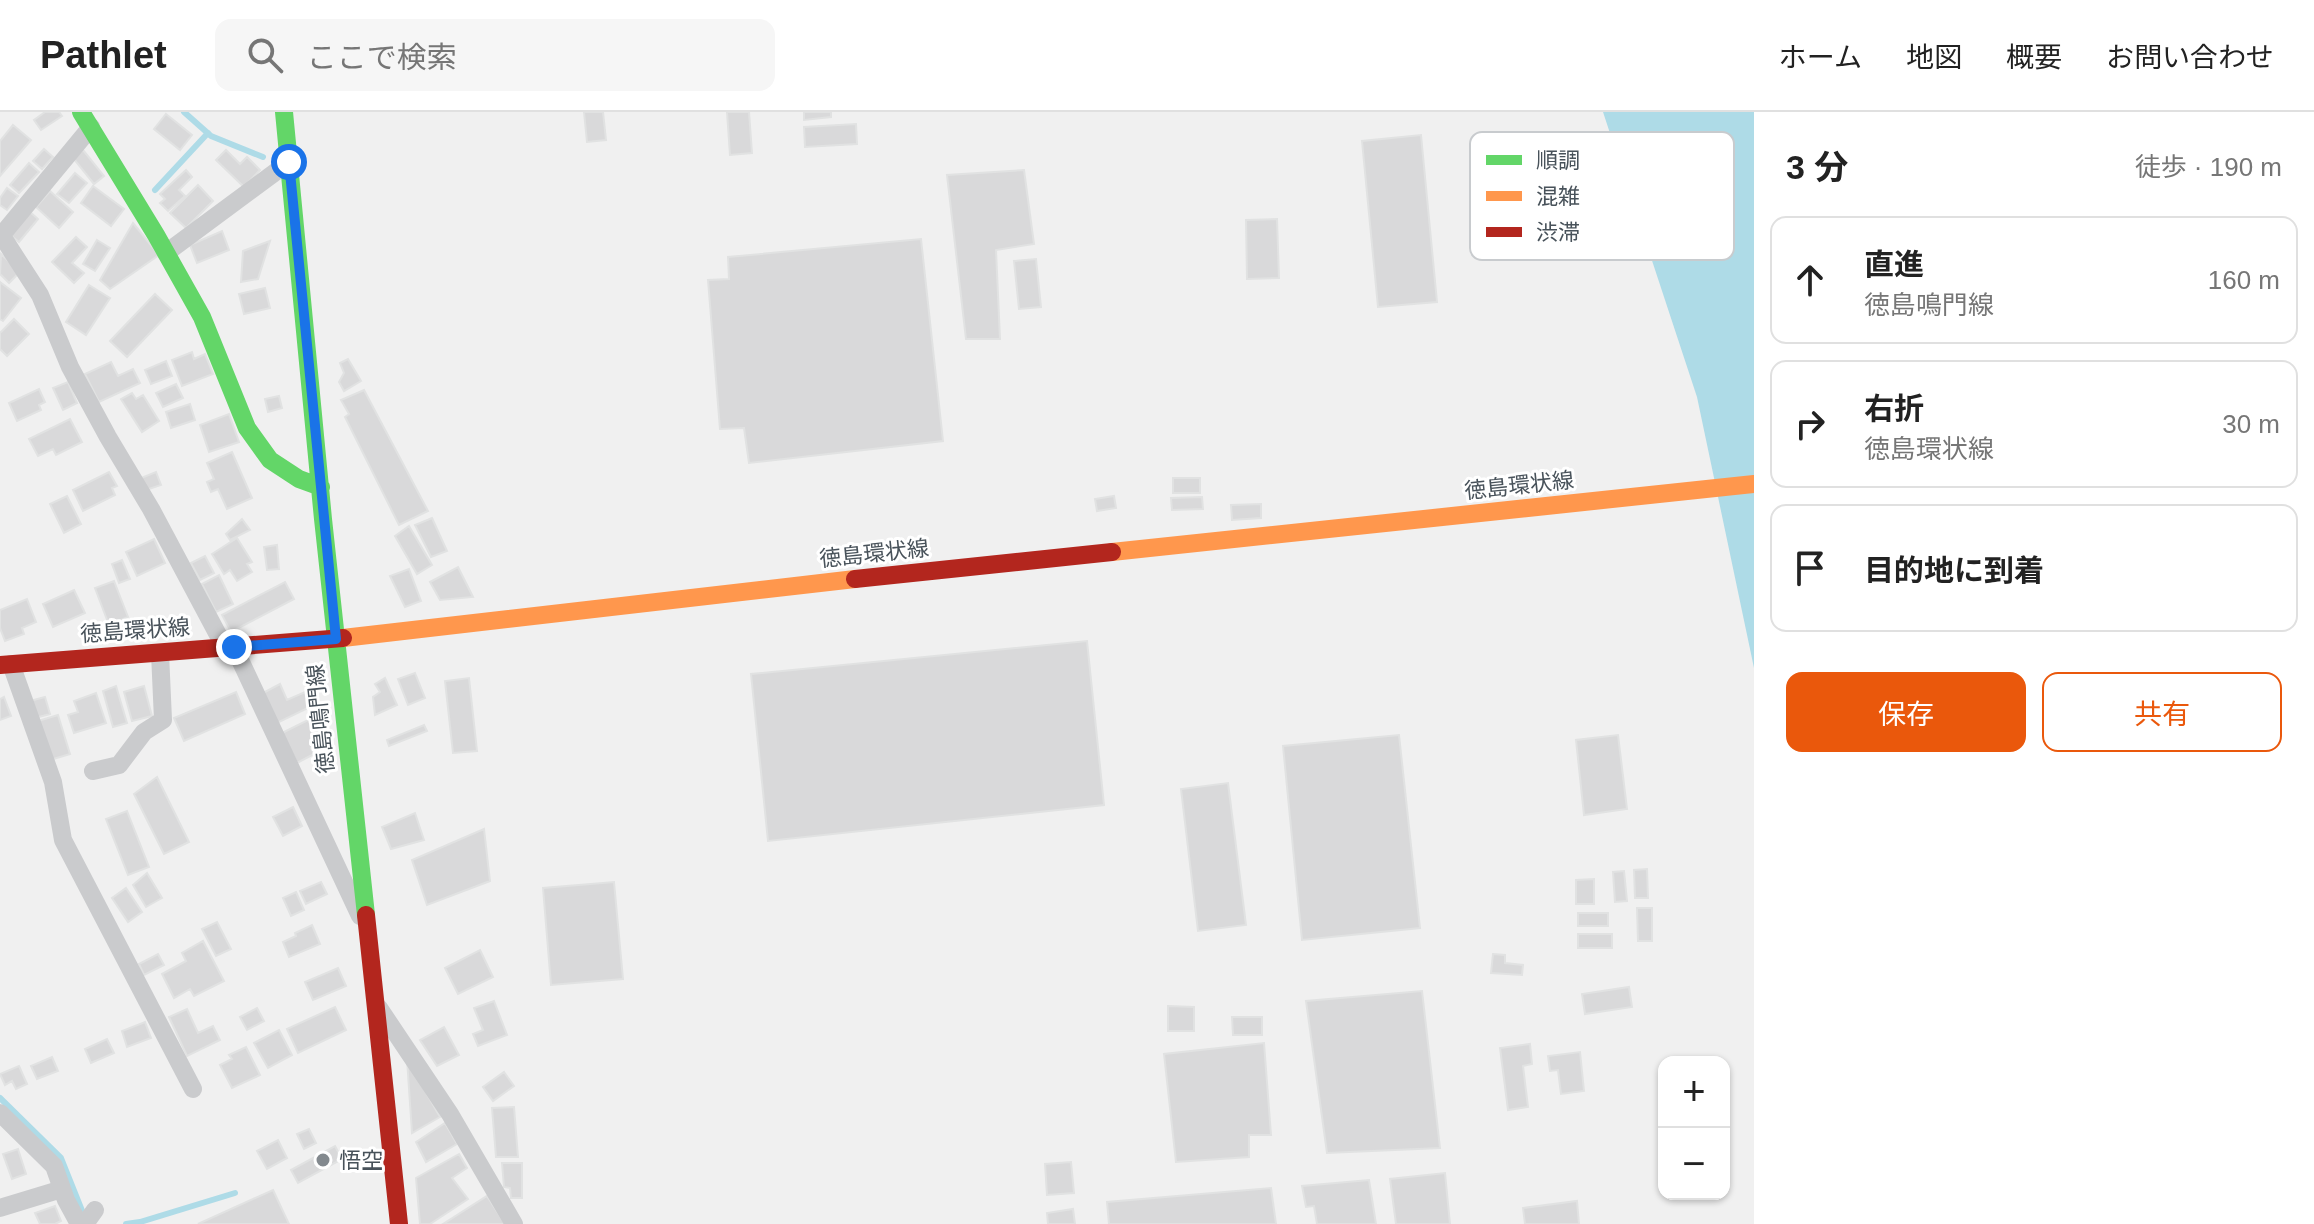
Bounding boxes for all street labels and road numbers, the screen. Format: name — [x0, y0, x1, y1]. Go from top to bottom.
street label: 徳島環状線 — [1463, 467, 1575, 504]
street label: 徳島環状線 — [818, 535, 930, 572]
street label: 徳島環状線 — [79, 614, 191, 647]
street label: 徳島鳴門線 — [302, 663, 339, 775]

